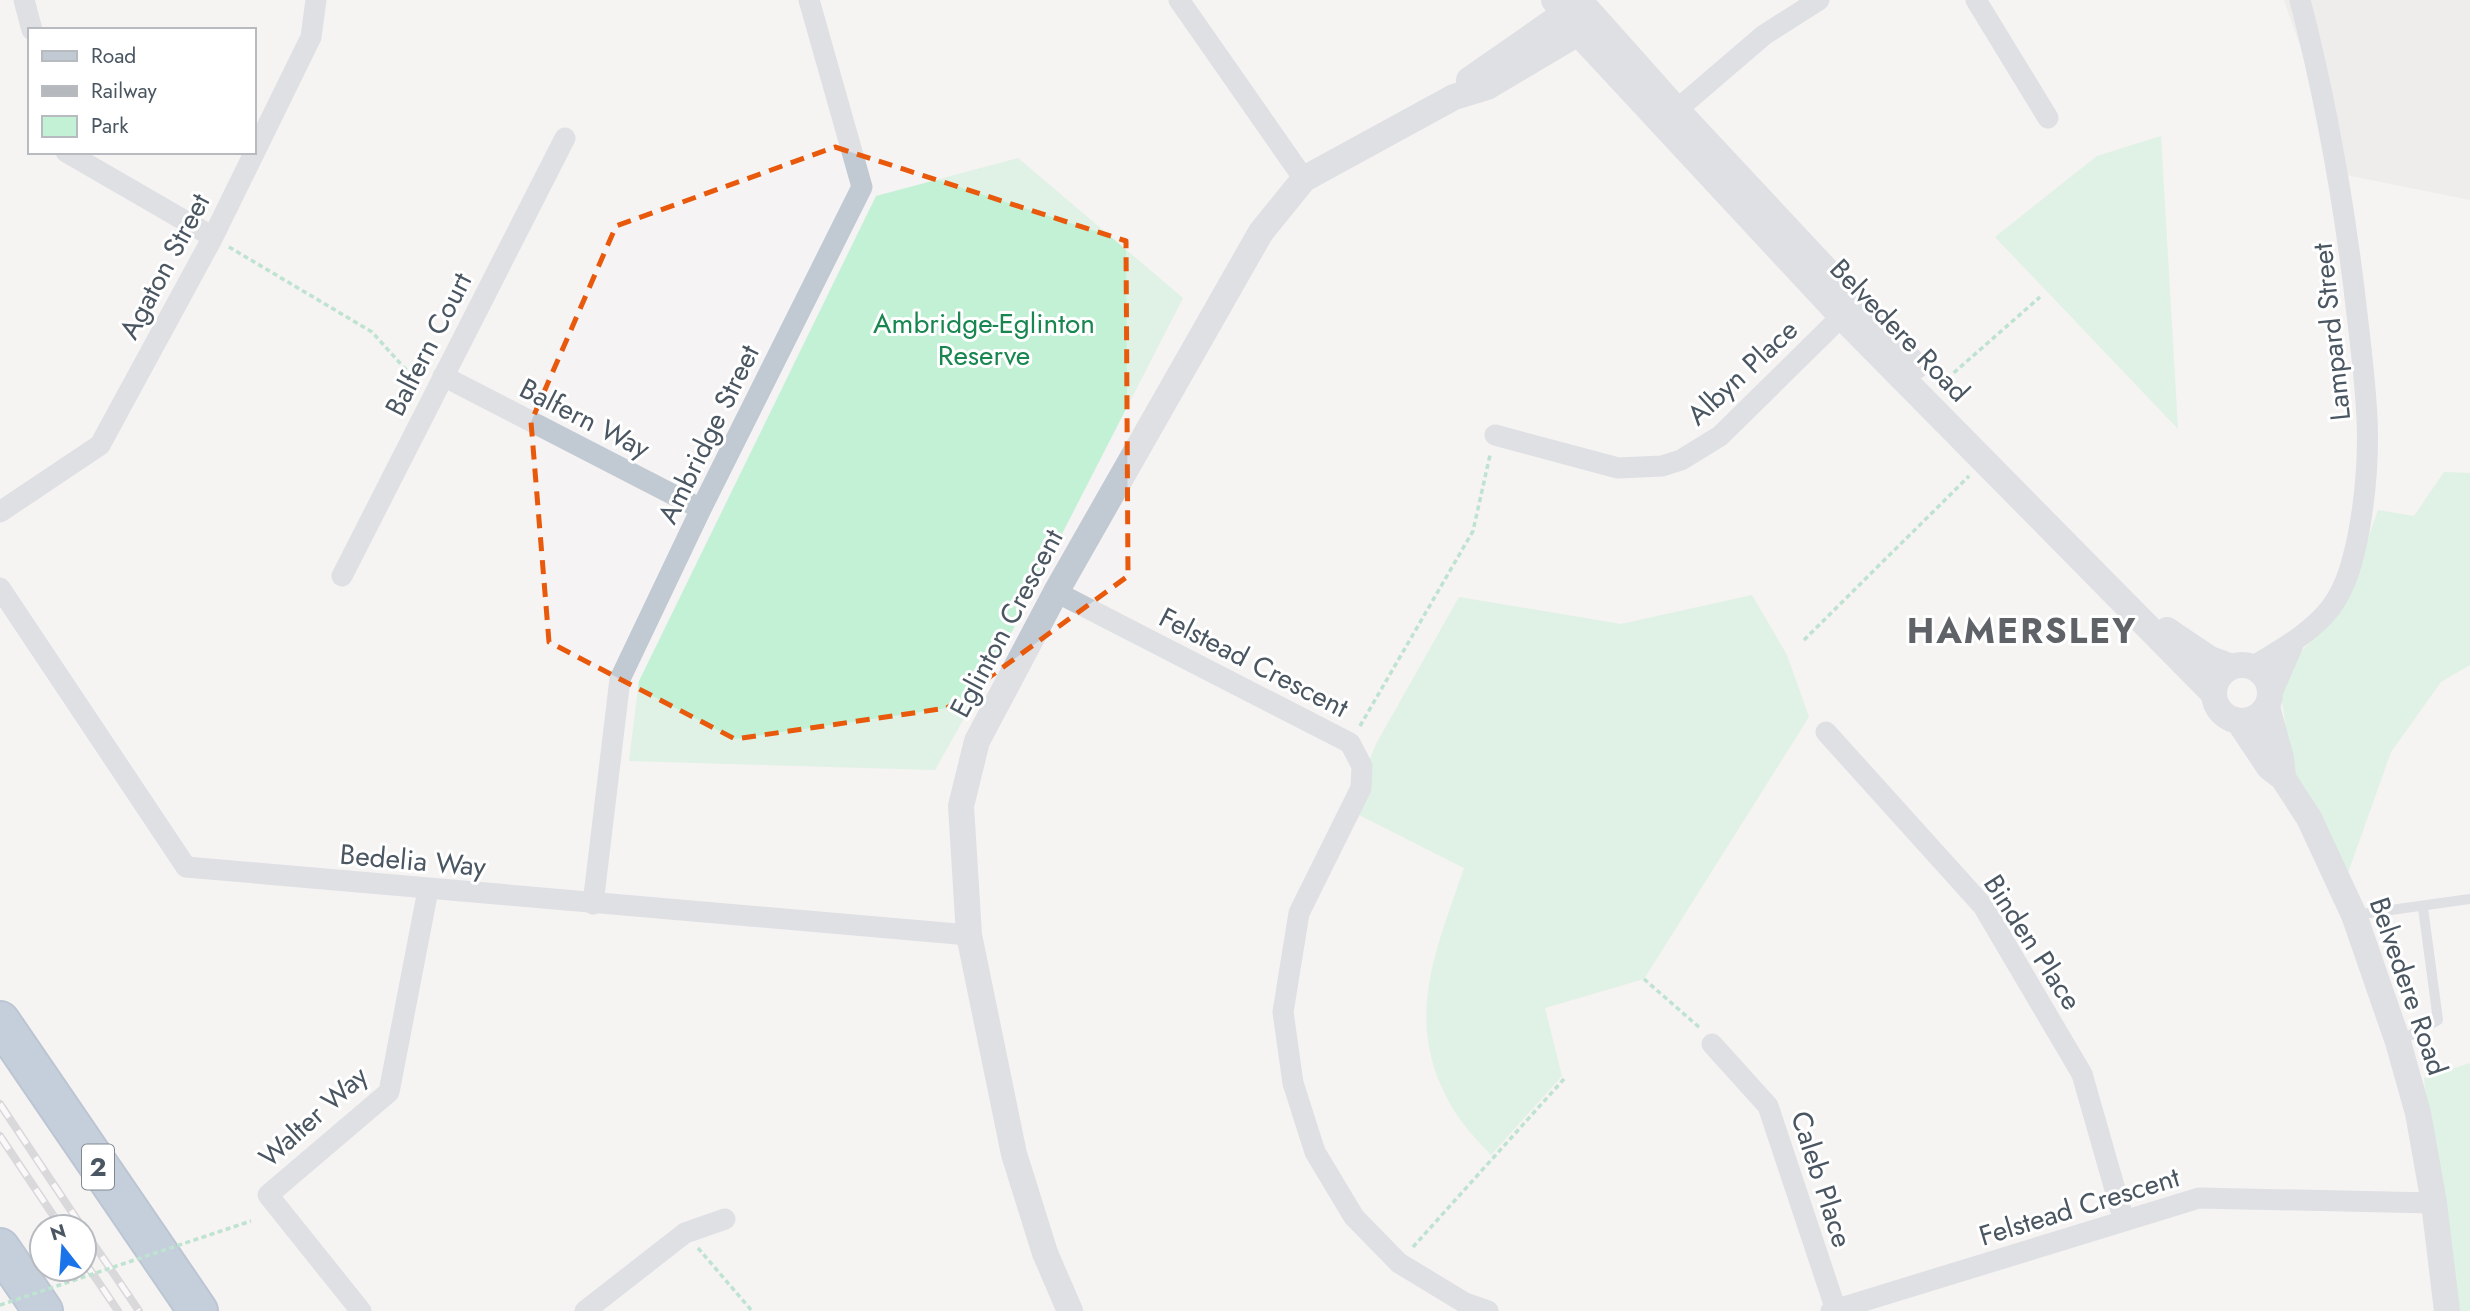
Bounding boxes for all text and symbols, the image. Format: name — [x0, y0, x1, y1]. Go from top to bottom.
legend — [28, 28, 256, 154]
text: Road — [91, 41, 136, 71]
text: Railway — [91, 76, 157, 106]
text: Park — [91, 111, 129, 141]
street label: Agaton Street — [109, 186, 220, 346]
street label: Lampard Street — [2302, 241, 2361, 423]
street label: Belvedere Road — [1820, 249, 1979, 411]
street label: Balfern Court — [375, 265, 482, 423]
park label: Ambridge-Eglinton Reserve — [873, 303, 1095, 376]
street label: Albyn Place — [1678, 310, 1807, 435]
street label: Ambridge Street — [647, 337, 770, 531]
street label: Balfern Way — [513, 368, 658, 469]
street label: Eglinton Crescent — [939, 521, 1074, 725]
street label: Felstead Crescent — [1152, 597, 1356, 728]
district label: HAMERSLEY — [1907, 606, 2137, 656]
street label: Bedelia Way — [338, 834, 488, 887]
street label: Binden Place — [1973, 866, 2092, 1018]
street label: Belvedere Road — [2359, 892, 2458, 1081]
street label: Walter Way — [250, 1056, 378, 1177]
street label: Caleb Place — [1780, 1106, 1863, 1253]
road number: 2 — [82, 1144, 114, 1190]
street label: Felstead Crescent — [1974, 1156, 2185, 1256]
north arrow — [28, 1213, 98, 1283]
text: N — [47, 1217, 69, 1247]

